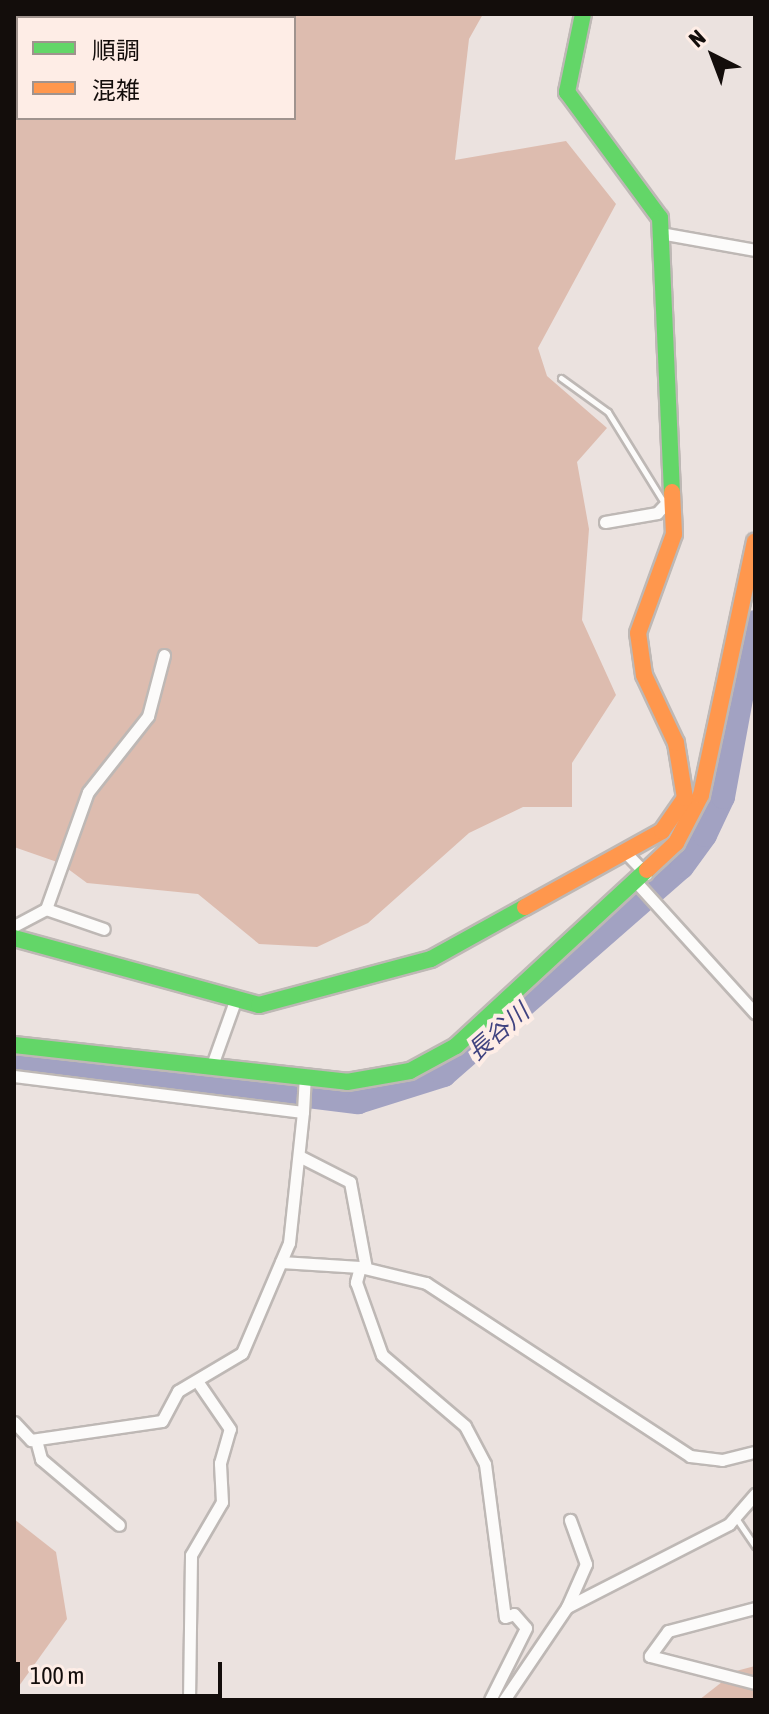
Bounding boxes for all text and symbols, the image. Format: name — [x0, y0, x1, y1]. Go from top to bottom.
legend — [16, 16, 296, 120]
north arrow — [673, 16, 753, 96]
text: N — [683, 24, 710, 52]
text: 順調 — [92, 37, 140, 64]
text: 混雑 — [92, 77, 140, 104]
water label: 長谷川 — [461, 998, 535, 1066]
scale bar — [20, 1646, 226, 1696]
text: 100 m — [30, 1662, 84, 1689]

